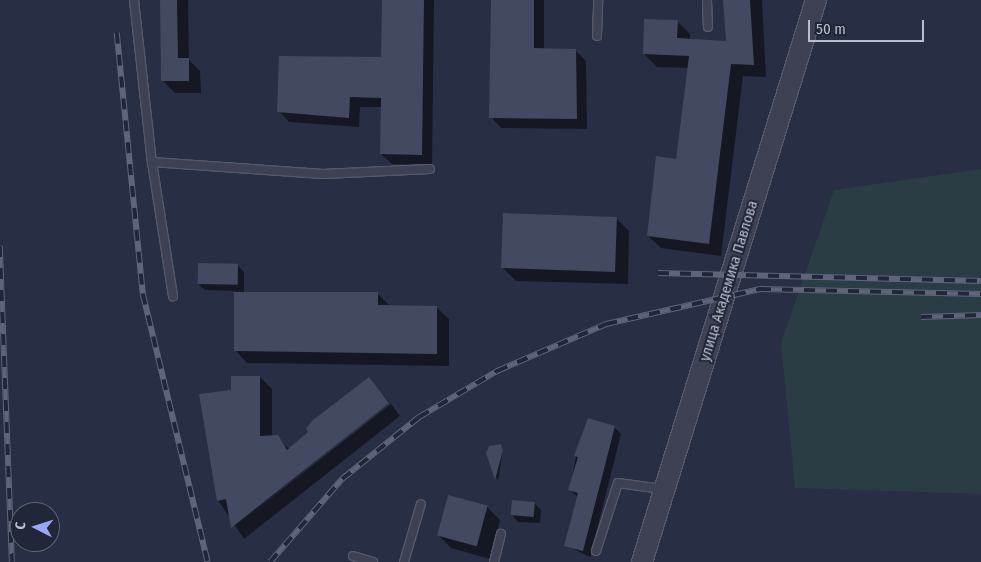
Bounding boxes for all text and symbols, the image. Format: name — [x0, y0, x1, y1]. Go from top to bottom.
scale bar — [811, 10, 927, 42]
text: 50 m — [816, 20, 846, 38]
street label: улица Академика Павлова — [696, 198, 762, 364]
north arrow — [10, 502, 60, 552]
text: С — [12, 521, 29, 530]

